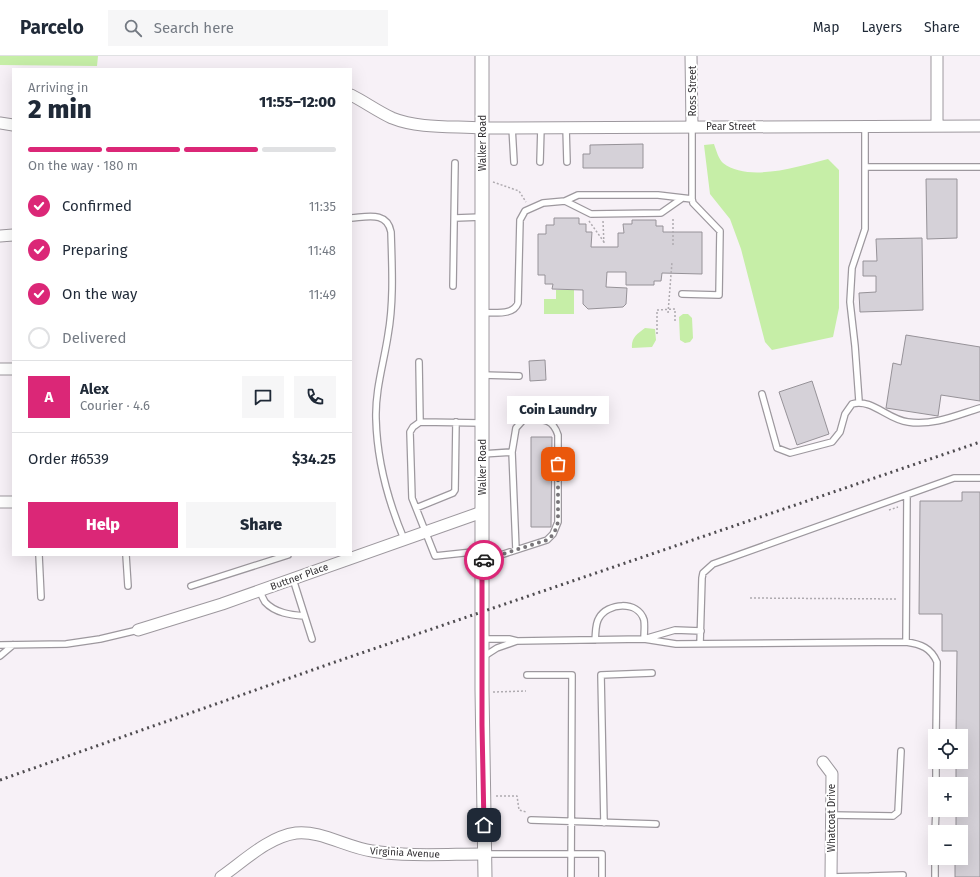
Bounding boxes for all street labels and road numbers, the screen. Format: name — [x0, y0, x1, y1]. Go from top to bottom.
street label: Ross Street — [687, 65, 699, 116]
street label: Walker Road — [477, 115, 489, 171]
street label: Pear Street — [706, 121, 756, 133]
street label: Walker Road — [477, 439, 489, 495]
street label: Buttner Place — [269, 561, 330, 593]
street label: Whatcoat Drive — [826, 784, 838, 852]
street label: Virginia Avenue — [370, 845, 440, 861]

